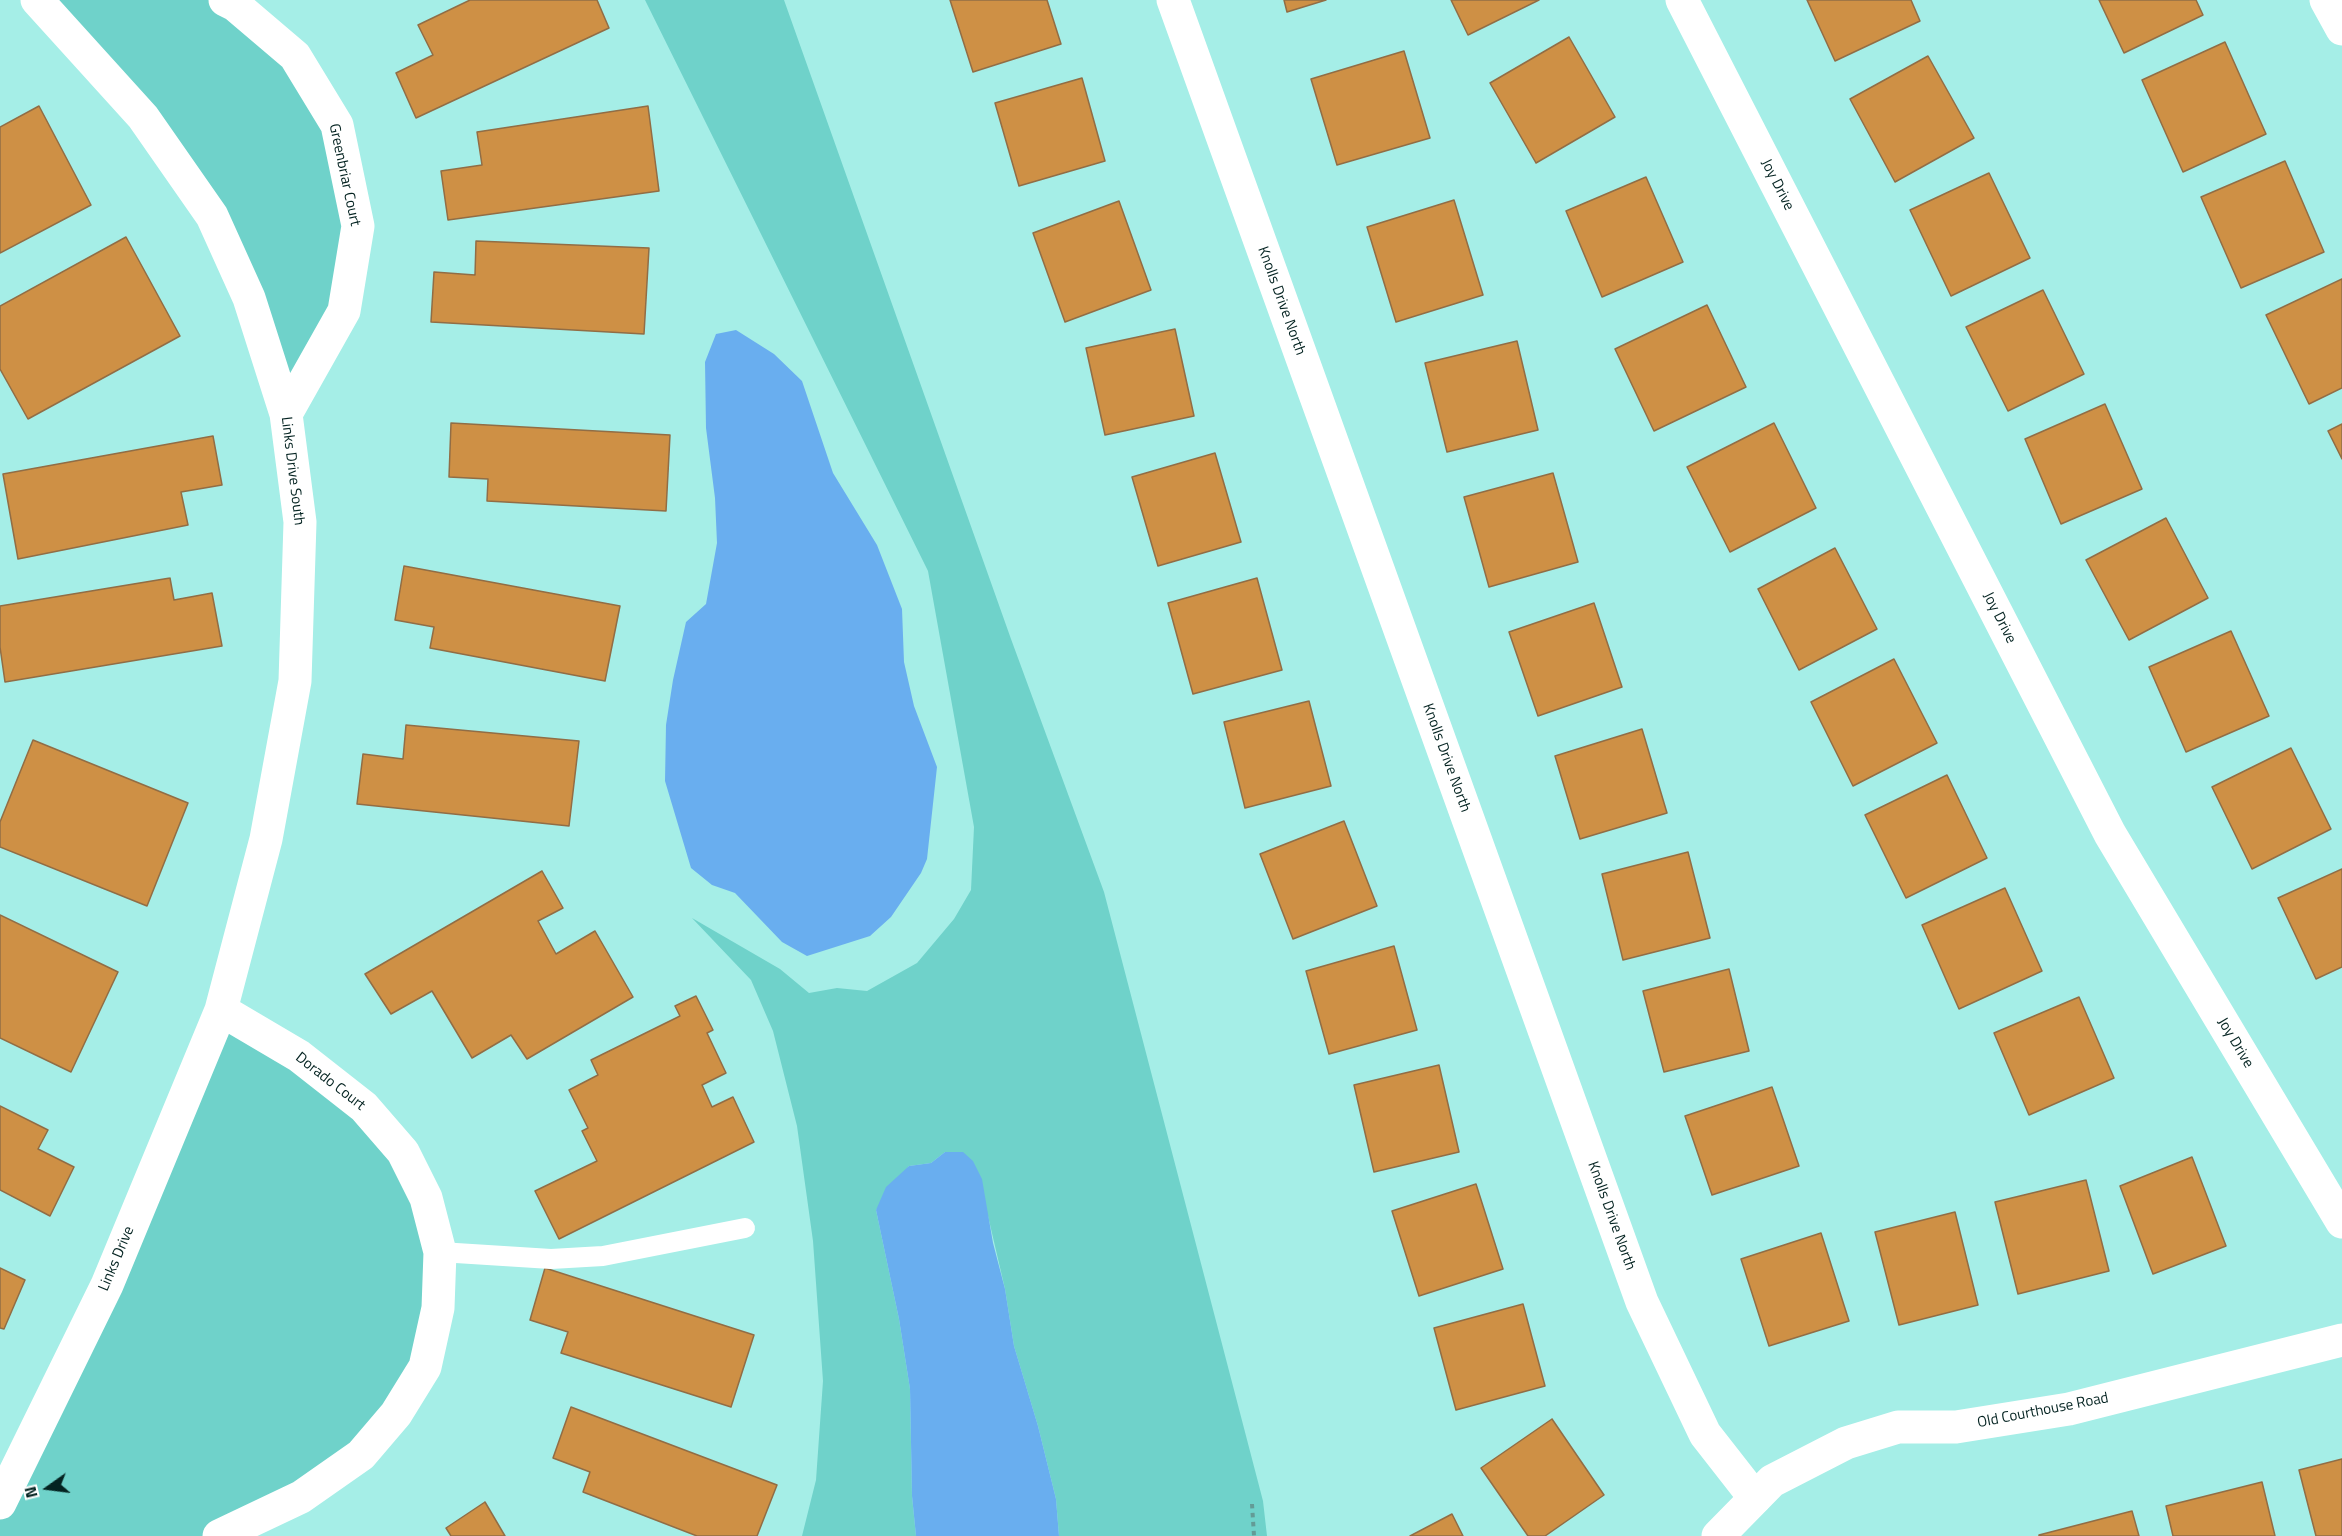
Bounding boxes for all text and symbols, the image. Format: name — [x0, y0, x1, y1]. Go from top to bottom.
street label: Greenbriar Court — [324, 122, 364, 228]
street label: Joy Drive — [1756, 156, 1798, 214]
street label: Knolls Drive North — [1253, 244, 1309, 358]
street label: Links Drive South — [276, 416, 308, 526]
street label: Joy Drive — [1978, 589, 2020, 647]
street label: Knolls Drive North — [1418, 701, 1474, 815]
street label: Joy Drive — [2213, 1015, 2257, 1071]
street label: Dorado Court — [291, 1049, 369, 1115]
street label: Knolls Drive North — [1583, 1159, 1639, 1273]
street label: Links Drive — [95, 1224, 139, 1294]
street label: Old Courthouse Road — [1976, 1389, 2110, 1433]
north arrow — [18, 1458, 78, 1518]
text: N — [18, 1484, 44, 1501]

